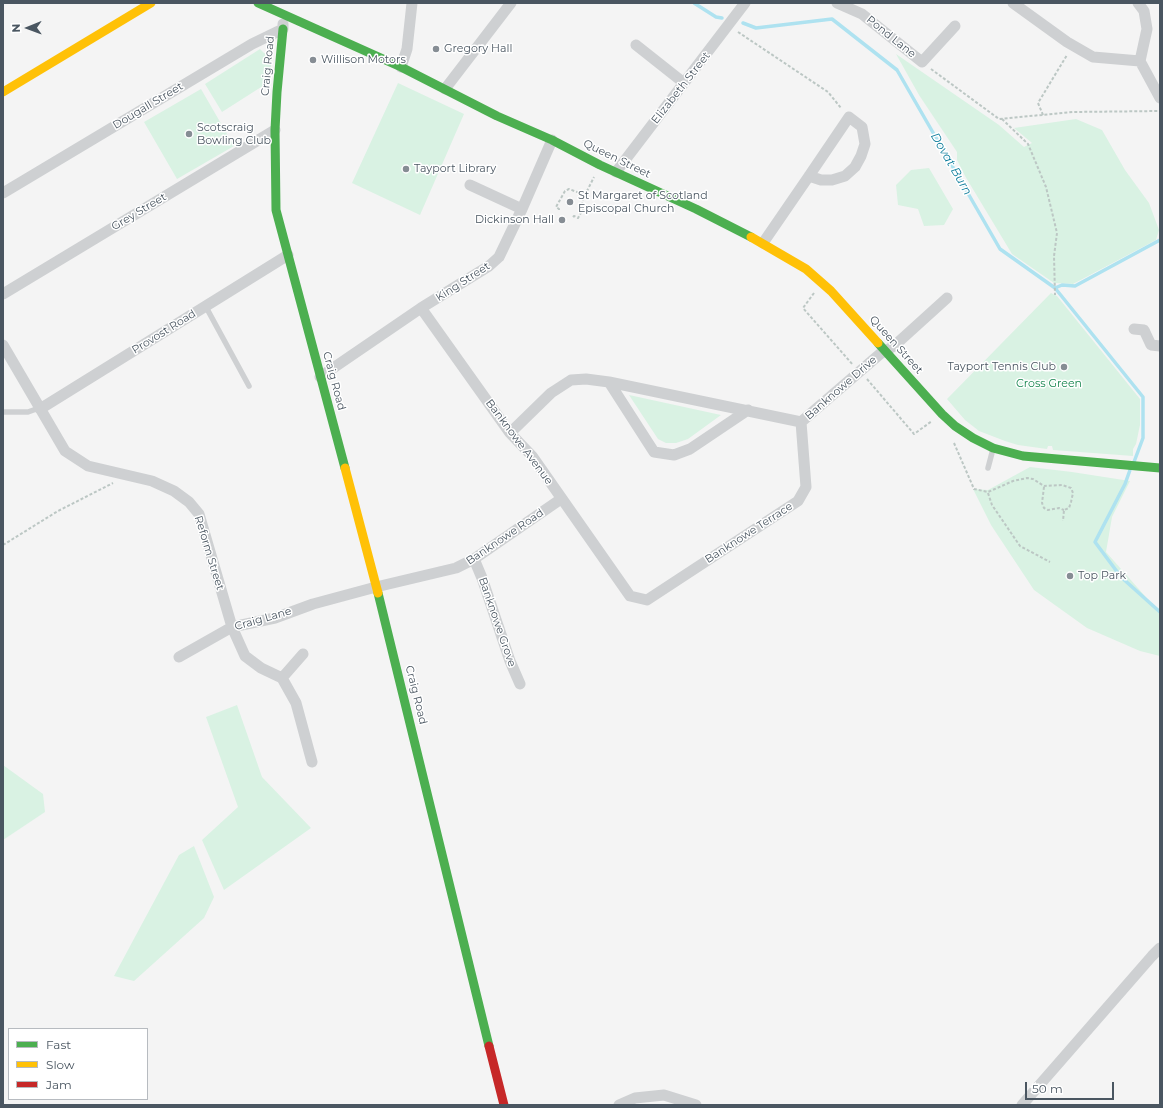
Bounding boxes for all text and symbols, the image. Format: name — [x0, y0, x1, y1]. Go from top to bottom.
north arrow — [8, 8, 48, 48]
street label: Pond Lane — [864, 13, 918, 61]
text: N — [9, 24, 23, 33]
street label: Craig Road — [259, 35, 277, 97]
place label: Gregory Hall — [444, 42, 512, 56]
marker: Gregory Hall — [431, 44, 441, 54]
street label: Elizabeth Street — [649, 49, 713, 127]
place label: Willison Motors — [321, 53, 406, 67]
marker: Willison Motors — [308, 55, 318, 65]
street label: Dougall Street — [111, 80, 185, 132]
place label: Scotscraig Bowling Club — [197, 121, 271, 147]
marker: Scotscraig Bowling Club — [184, 129, 194, 139]
water label: Dovat Burn — [927, 130, 975, 198]
street label: Queen Street — [581, 137, 653, 181]
place label: Tayport Library — [414, 162, 496, 176]
marker: Tayport Library — [401, 164, 411, 174]
place label: St Margaret of Scotland Episcopal Church — [578, 189, 708, 215]
street label: Grey Street — [109, 191, 169, 233]
marker: St Margaret of Scotland Episcopal Church — [565, 197, 575, 207]
place label: Dickinson Hall — [475, 213, 554, 227]
marker: Dickinson Hall — [557, 215, 567, 225]
street label: King Street — [433, 260, 493, 304]
street label: Provost Road — [130, 307, 198, 357]
street label: Queen Street — [867, 313, 925, 377]
street label: Craig Road — [320, 350, 348, 412]
street label: Banknowe Drive — [802, 353, 880, 423]
place label: Tayport Tennis Club — [947, 360, 1056, 374]
marker: Tayport Tennis Club — [1059, 362, 1069, 372]
park label: Cross Green — [1016, 377, 1082, 391]
street label: Banknowe Avenue — [483, 397, 555, 487]
street label: Banknowe Terrace — [703, 500, 795, 566]
street label: Banknowe Road — [464, 506, 546, 568]
street label: Reform Street — [191, 514, 227, 592]
place label: Top Park — [1078, 569, 1126, 583]
marker: Top Park — [1065, 571, 1075, 581]
street label: Banknowe Grove — [475, 575, 519, 669]
street label: Craig Lane — [233, 605, 293, 633]
street label: Craig Road — [402, 664, 430, 726]
legend — [8, 1028, 148, 1100]
text: Fast — [46, 1037, 71, 1052]
text: Slow — [46, 1057, 75, 1072]
scale bar — [1027, 1074, 1116, 1100]
text: Jam — [46, 1077, 72, 1092]
text: 50 m — [1032, 1081, 1063, 1096]

